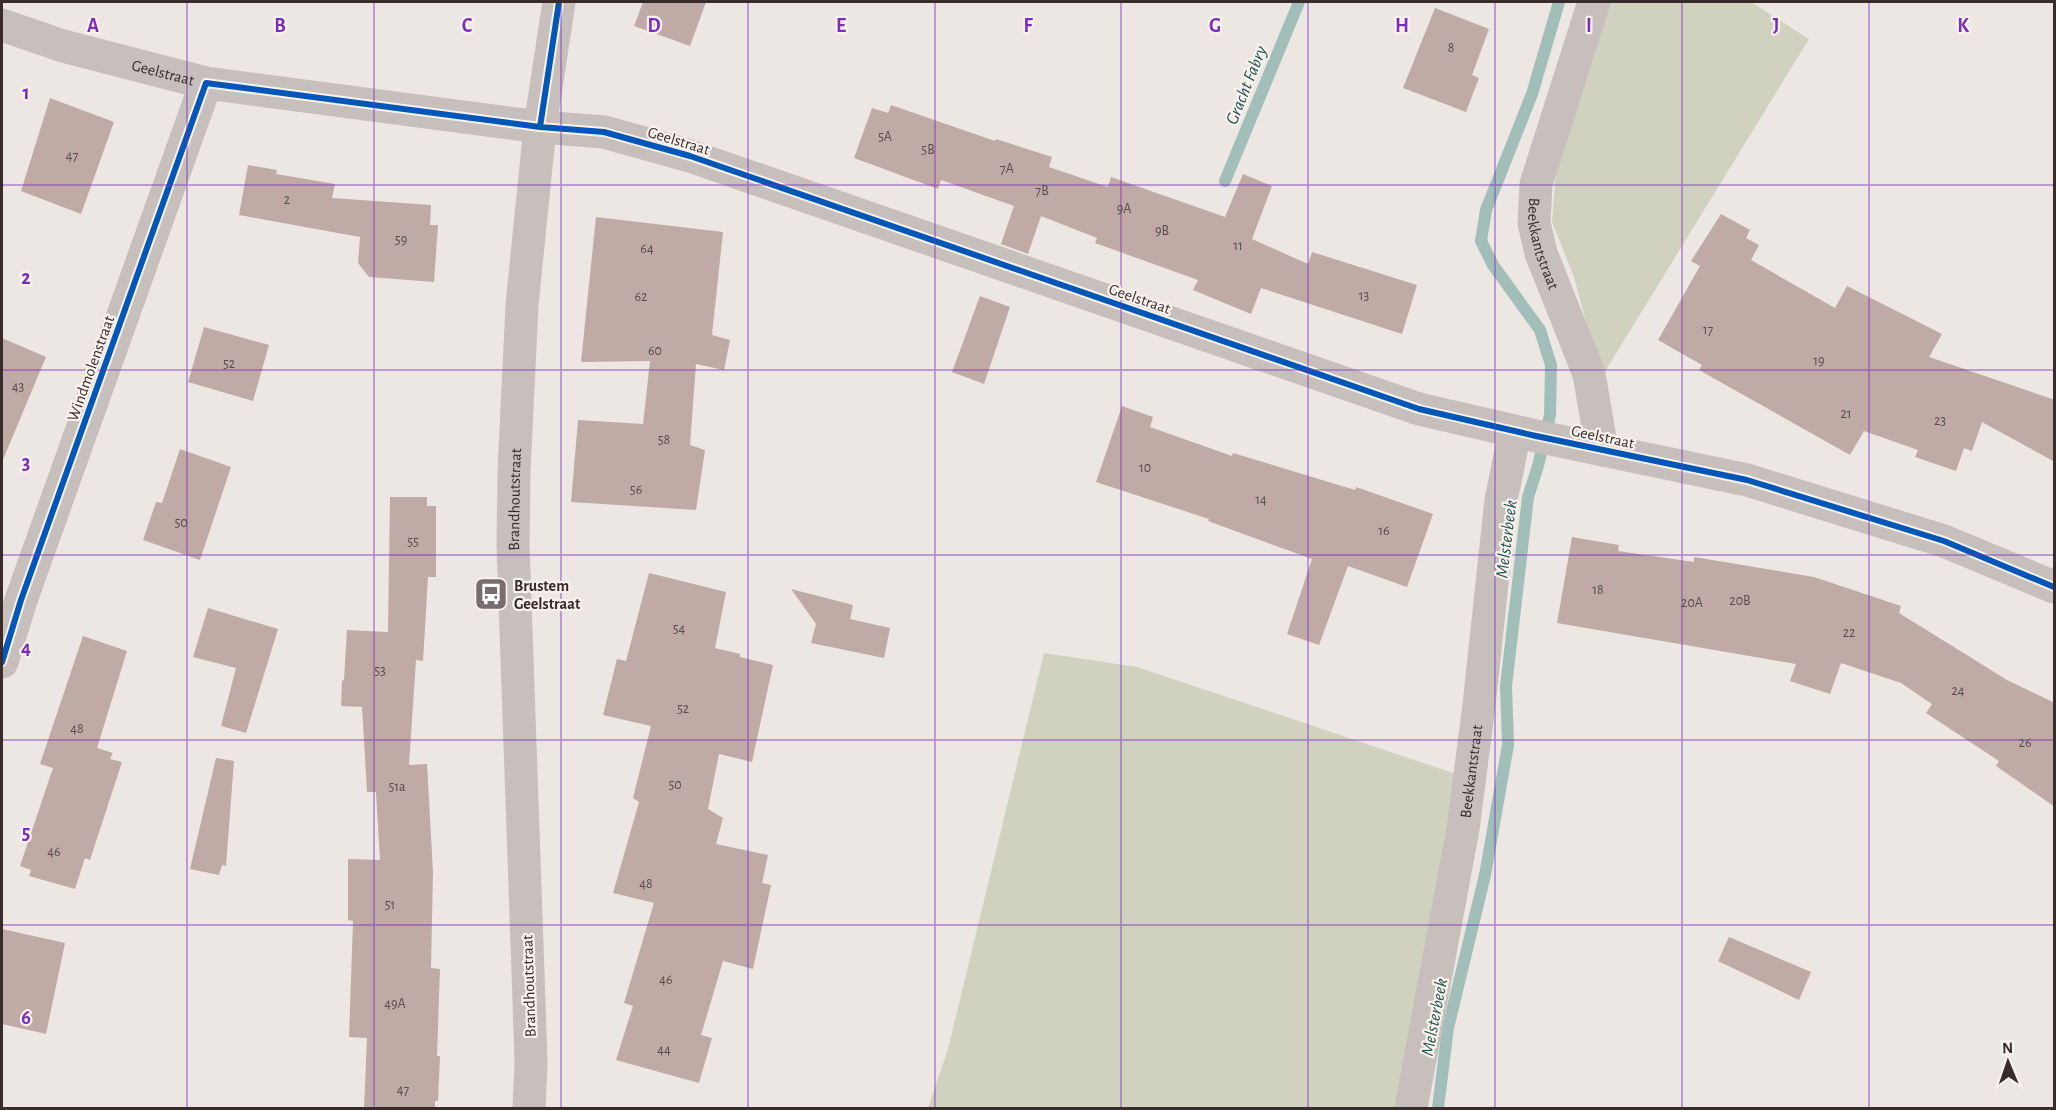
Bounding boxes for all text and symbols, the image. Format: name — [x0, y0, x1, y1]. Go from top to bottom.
text: A — [87, 16, 99, 36]
text: B — [274, 16, 286, 36]
text: C — [462, 16, 473, 36]
text: D — [647, 16, 661, 36]
text: E — [836, 16, 846, 36]
text: F — [1023, 16, 1033, 36]
text: G — [1209, 16, 1221, 36]
text: H — [1395, 16, 1409, 36]
text: I — [1586, 16, 1592, 36]
text: J — [1773, 16, 1779, 36]
text: K — [1957, 16, 1969, 36]
house number: 8 — [1448, 41, 1454, 55]
water label: Gracht Fabry — [1223, 43, 1271, 127]
street label: Geelstraat — [130, 57, 196, 89]
text: 1 — [22, 83, 30, 103]
street label: Geelstraat — [646, 124, 712, 158]
house number: 5A — [878, 130, 892, 144]
house number: 5B — [921, 143, 935, 157]
house number: 47 — [66, 149, 78, 163]
house number: 7A — [1000, 162, 1014, 176]
house number: 7B — [1035, 184, 1049, 198]
house number: 2 — [284, 193, 290, 207]
street label: Beekkantstraat — [1525, 197, 1562, 292]
house number: 9A — [1117, 202, 1131, 216]
house number: 9B — [1155, 224, 1169, 238]
house number: 59 — [395, 233, 407, 247]
house number: 11 — [1233, 239, 1243, 253]
house number: 64 — [640, 242, 654, 256]
text: 2 — [21, 268, 31, 288]
street label: Geelstraat — [1107, 281, 1172, 317]
house number: 13 — [1359, 289, 1370, 303]
house number: 62 — [635, 290, 647, 304]
street label: Windmolenstraat — [64, 314, 117, 423]
house number: 17 — [1703, 323, 1713, 337]
house number: 60 — [648, 344, 662, 358]
house number: 19 — [1813, 354, 1825, 368]
house number: 52 — [223, 357, 235, 371]
house number: 43 — [12, 380, 24, 394]
house number: 21 — [1840, 407, 1852, 421]
house number: 23 — [1934, 414, 1946, 428]
street label: Geelstraat — [1570, 423, 1636, 451]
house number: 58 — [658, 433, 670, 447]
street label: Brandhoutstraat — [506, 448, 524, 551]
text: 3 — [22, 453, 30, 473]
house number: 10 — [1139, 461, 1151, 475]
house number: 56 — [630, 483, 642, 497]
house number: 14 — [1255, 493, 1267, 507]
water label: Melsterbeek — [1493, 499, 1521, 579]
house number: 50 — [174, 516, 188, 530]
house number: 16 — [1378, 524, 1390, 538]
house number: 55 — [407, 535, 419, 549]
bus stop icon: Brustem Geelstraat — [473, 576, 509, 612]
place label: Brustem Geelstraat — [514, 578, 581, 612]
house number: 18 — [1592, 583, 1604, 597]
house number: 20B — [1729, 594, 1751, 608]
house number: 20A — [1681, 596, 1703, 610]
house number: 54 — [673, 622, 686, 636]
house number: 22 — [1843, 626, 1855, 640]
text: 4 — [21, 638, 31, 658]
house number: 53 — [374, 664, 386, 678]
house number: 24 — [1951, 684, 1965, 698]
house number: 52 — [677, 702, 689, 716]
house number: 48 — [70, 722, 84, 736]
street label: Beekkantstraat — [1457, 724, 1485, 819]
house number: 26 — [2019, 736, 2031, 750]
house number: 50 — [668, 778, 682, 792]
house number: 51a — [388, 780, 406, 794]
text: 5 — [22, 823, 30, 843]
house number: 46 — [47, 845, 61, 859]
house number: 48 — [639, 877, 653, 891]
house number: 51 — [385, 898, 395, 912]
street label: Brandhoutstraat — [519, 934, 539, 1038]
house number: 46 — [659, 973, 673, 987]
water label: Melsterbeek — [1419, 977, 1451, 1057]
house number: 49A — [384, 997, 406, 1011]
text: 6 — [21, 1008, 31, 1028]
north arrow — [1978, 1032, 2038, 1092]
text: N — [2002, 1040, 2013, 1056]
house number: 44 — [657, 1043, 671, 1057]
house number: 47 — [397, 1083, 409, 1097]

